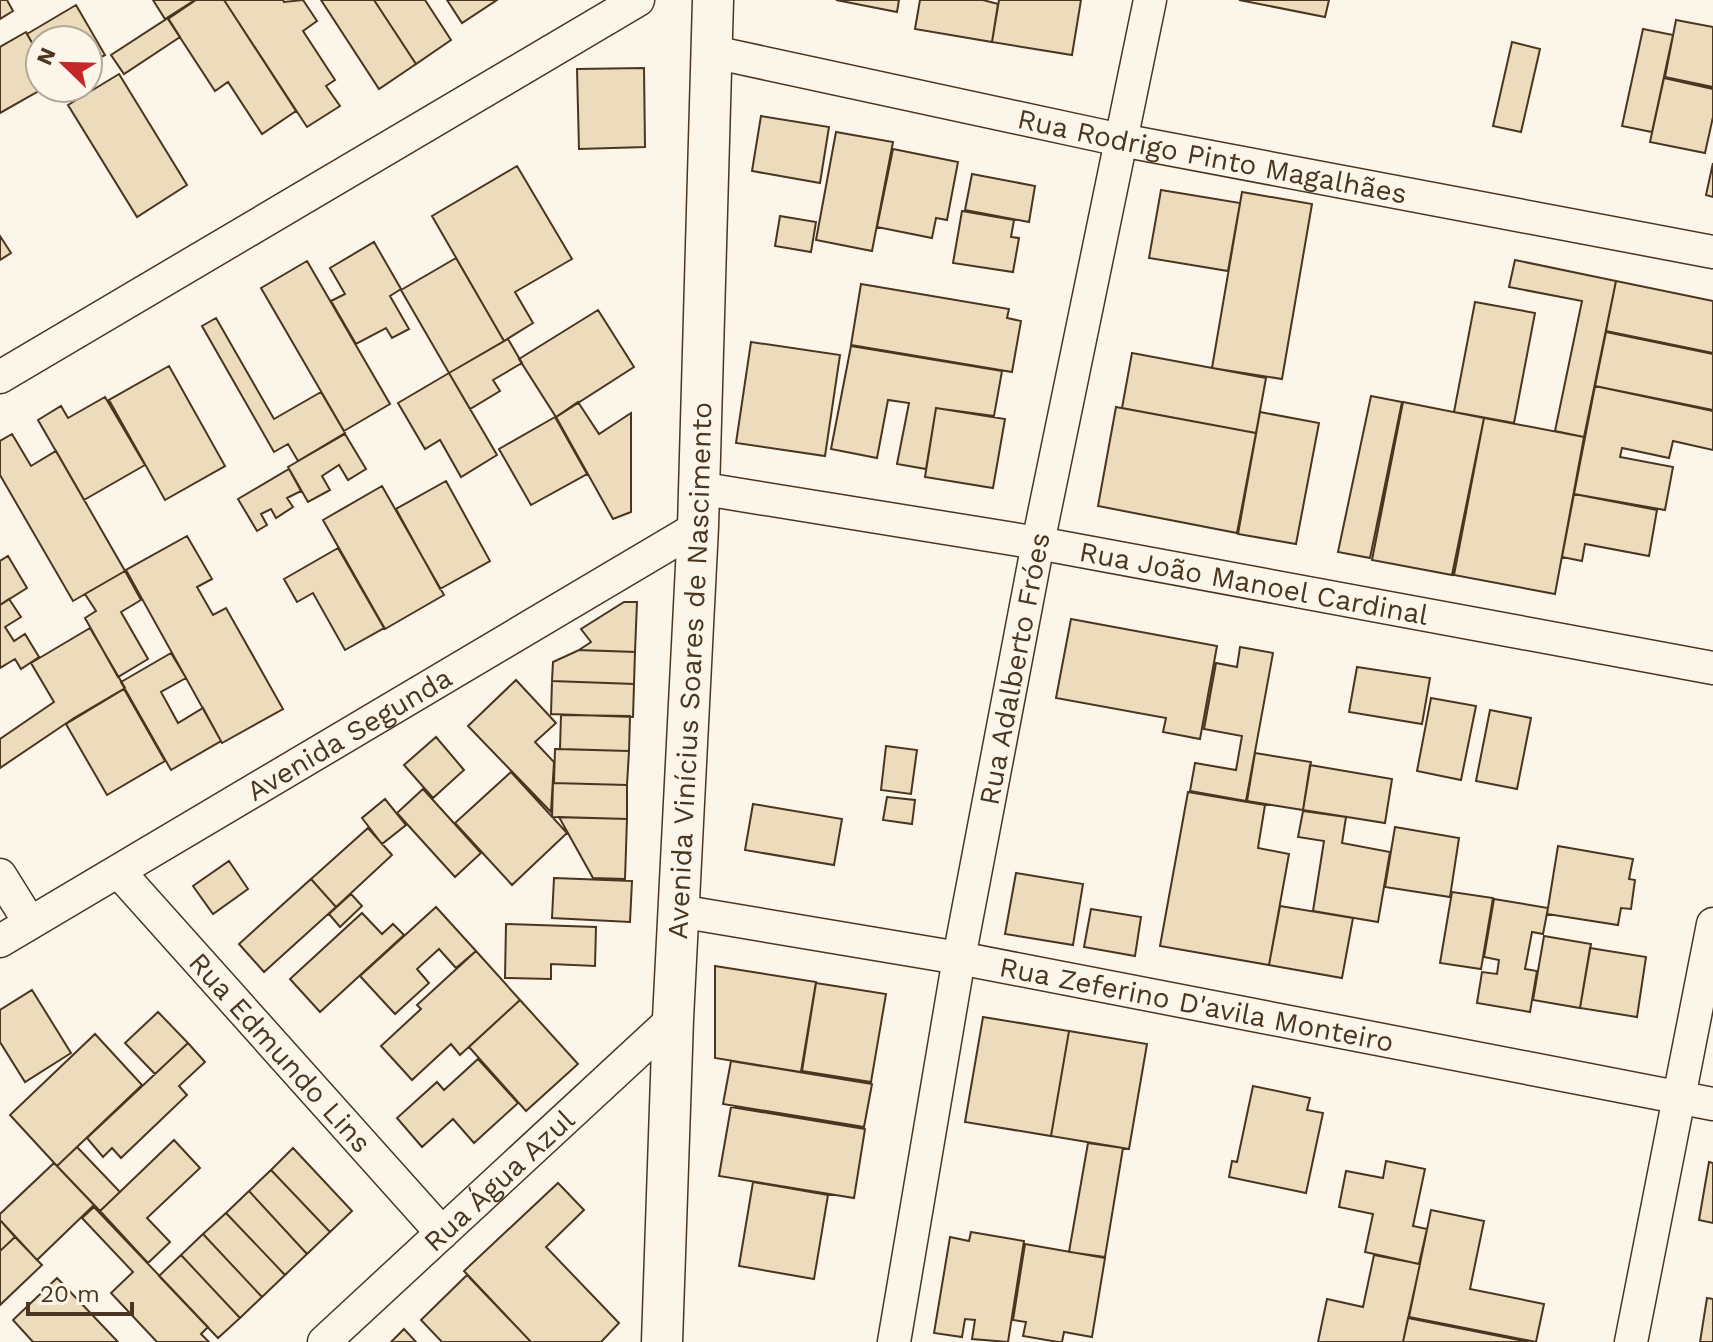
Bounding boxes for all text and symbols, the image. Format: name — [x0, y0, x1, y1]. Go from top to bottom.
north arrow — [24, 24, 104, 104]
text: N — [31, 44, 61, 69]
street label: Rua Rodrigo Pinto Magalhães — [1015, 102, 1410, 210]
street label: Avenida Vinícius Soares de Nascimento — [661, 402, 718, 940]
street label: Rua Adalberto Fróes — [972, 530, 1056, 808]
street label: Rua João Manoel Cardinal — [1077, 535, 1432, 632]
street label: Avenida Segunda — [241, 660, 458, 807]
street label: Rua Edmundo Lins — [182, 946, 378, 1159]
street label: Rua Zeferino D'avila Monteiro — [997, 950, 1396, 1058]
street label: Rua Água Azul — [417, 1102, 581, 1258]
scale bar — [28, 1266, 132, 1316]
text: 20 m — [40, 1280, 100, 1308]

